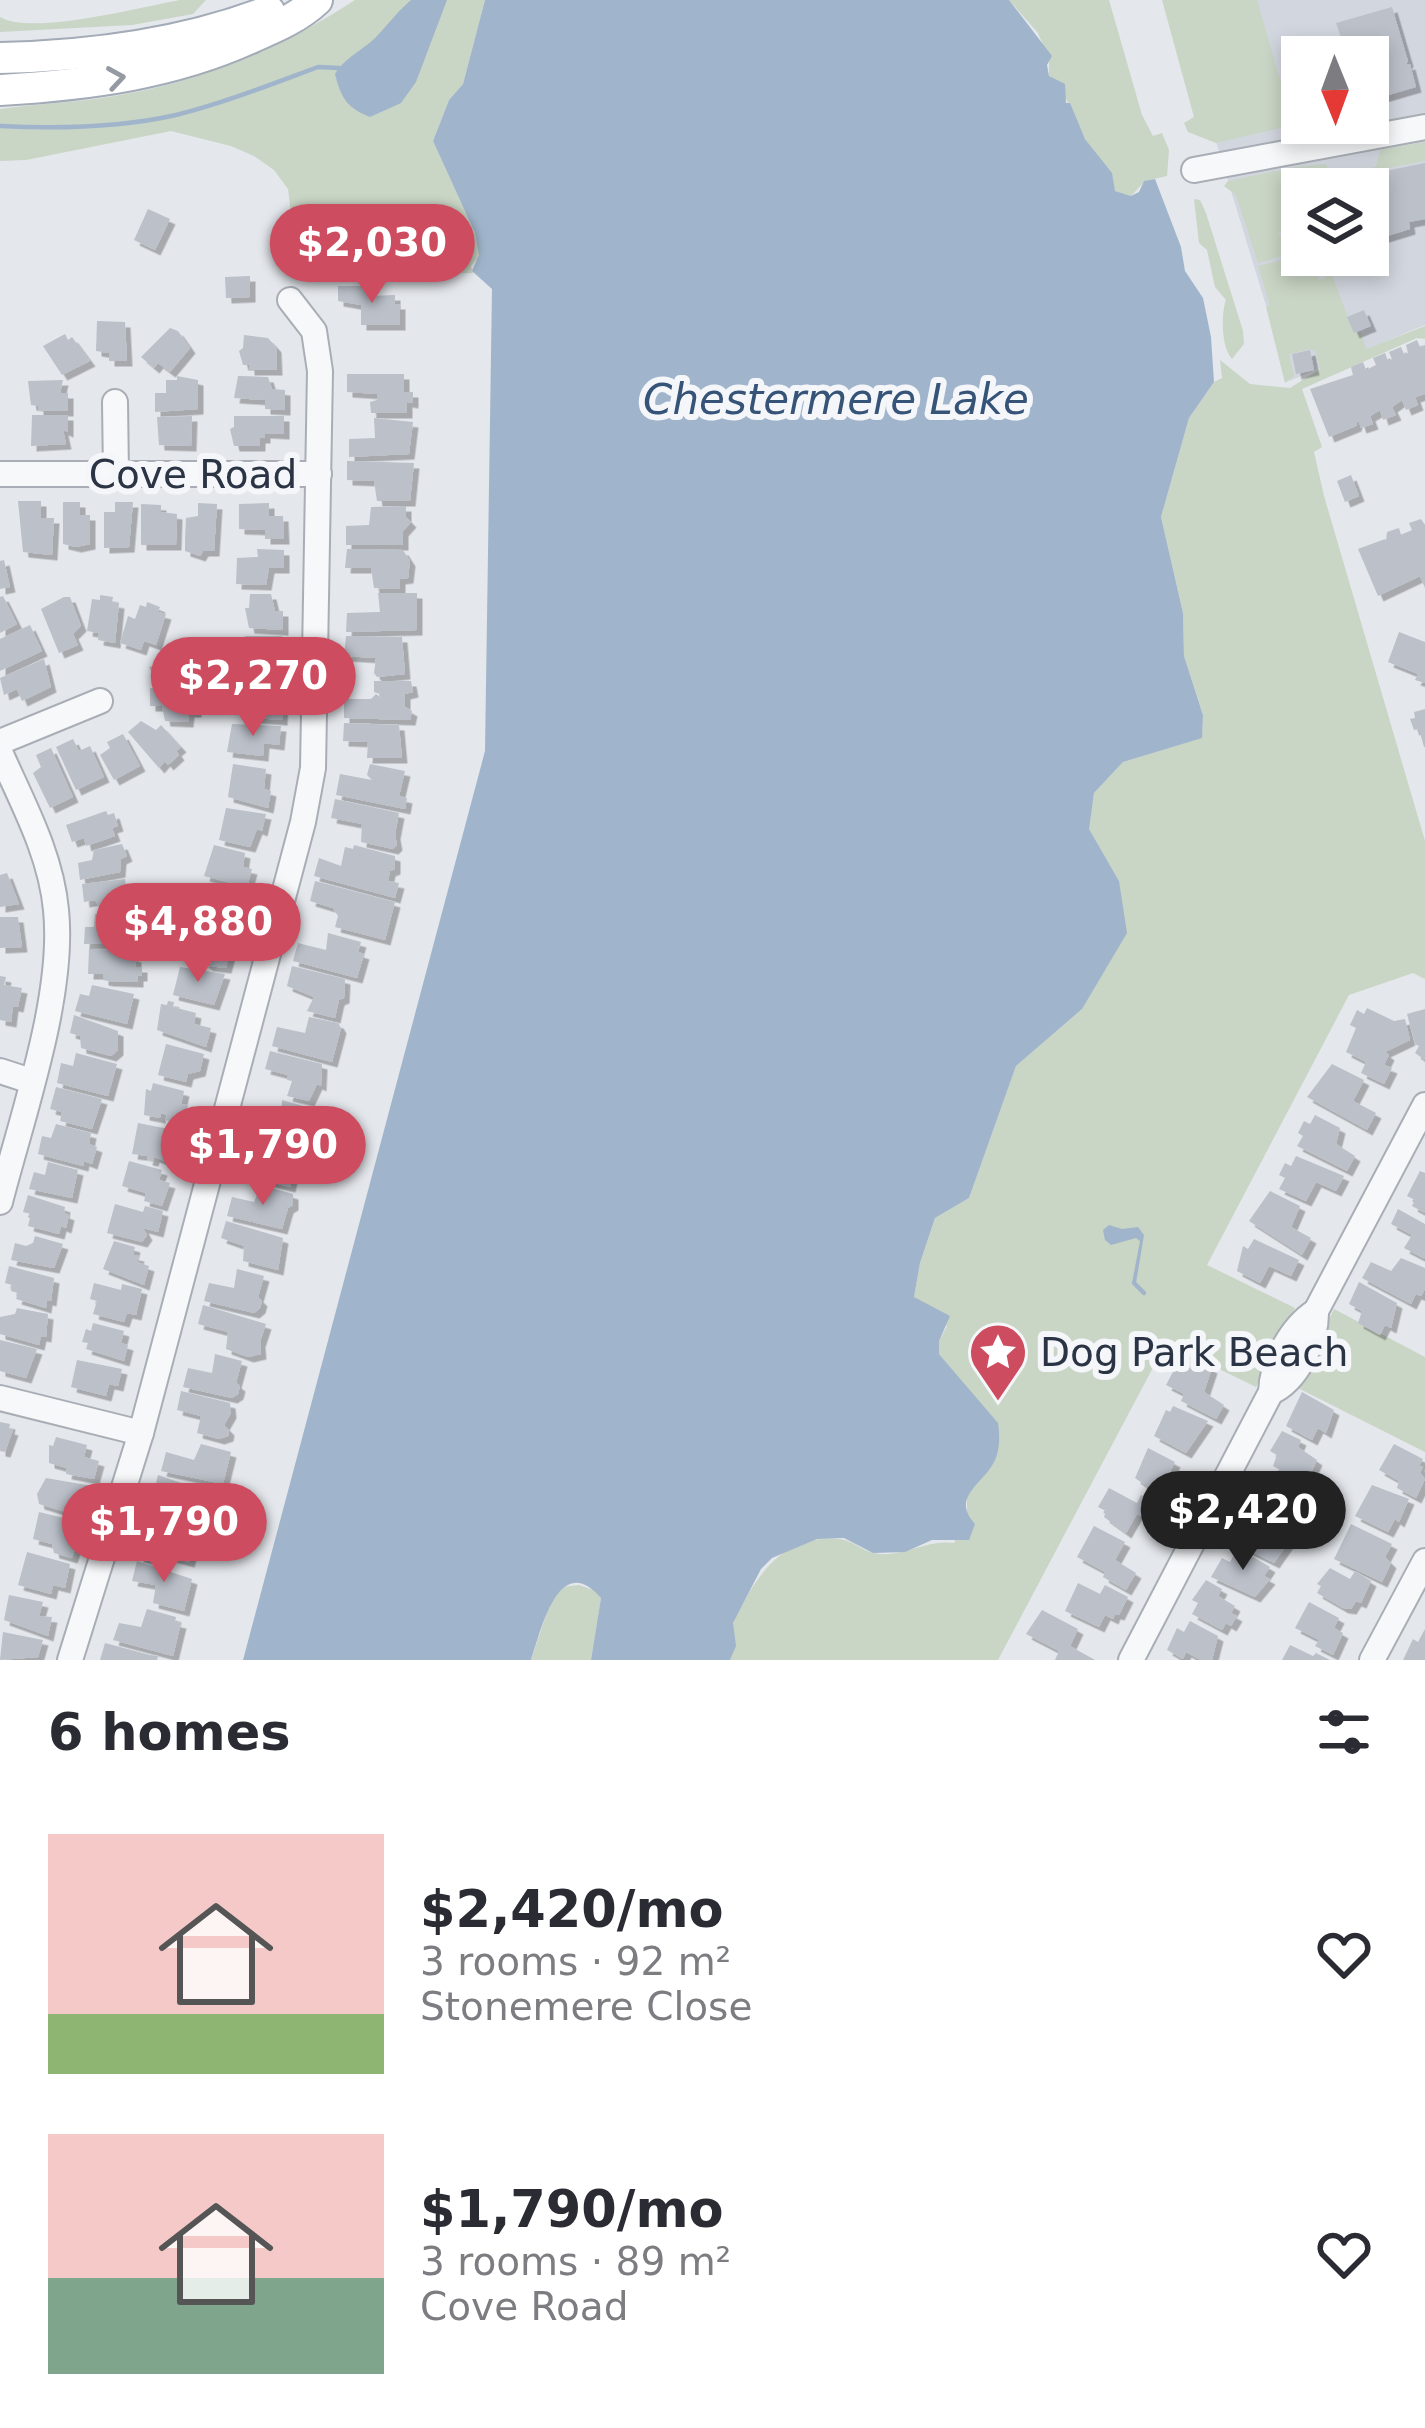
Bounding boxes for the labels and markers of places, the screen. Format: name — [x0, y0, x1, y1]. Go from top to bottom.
pin: $2,030 — [274, 204, 470, 306]
pin: $2,270 — [155, 637, 351, 739]
pin: $4,880 — [100, 883, 296, 985]
pin: $1,790 — [165, 1106, 361, 1208]
place icon: Dog Park Beach — [967, 1321, 1029, 1403]
place label: Dog Park Beach — [1040, 1330, 1349, 1375]
pin: $2,420 — [1145, 1471, 1341, 1573]
pin: $1,790 — [66, 1483, 262, 1585]

